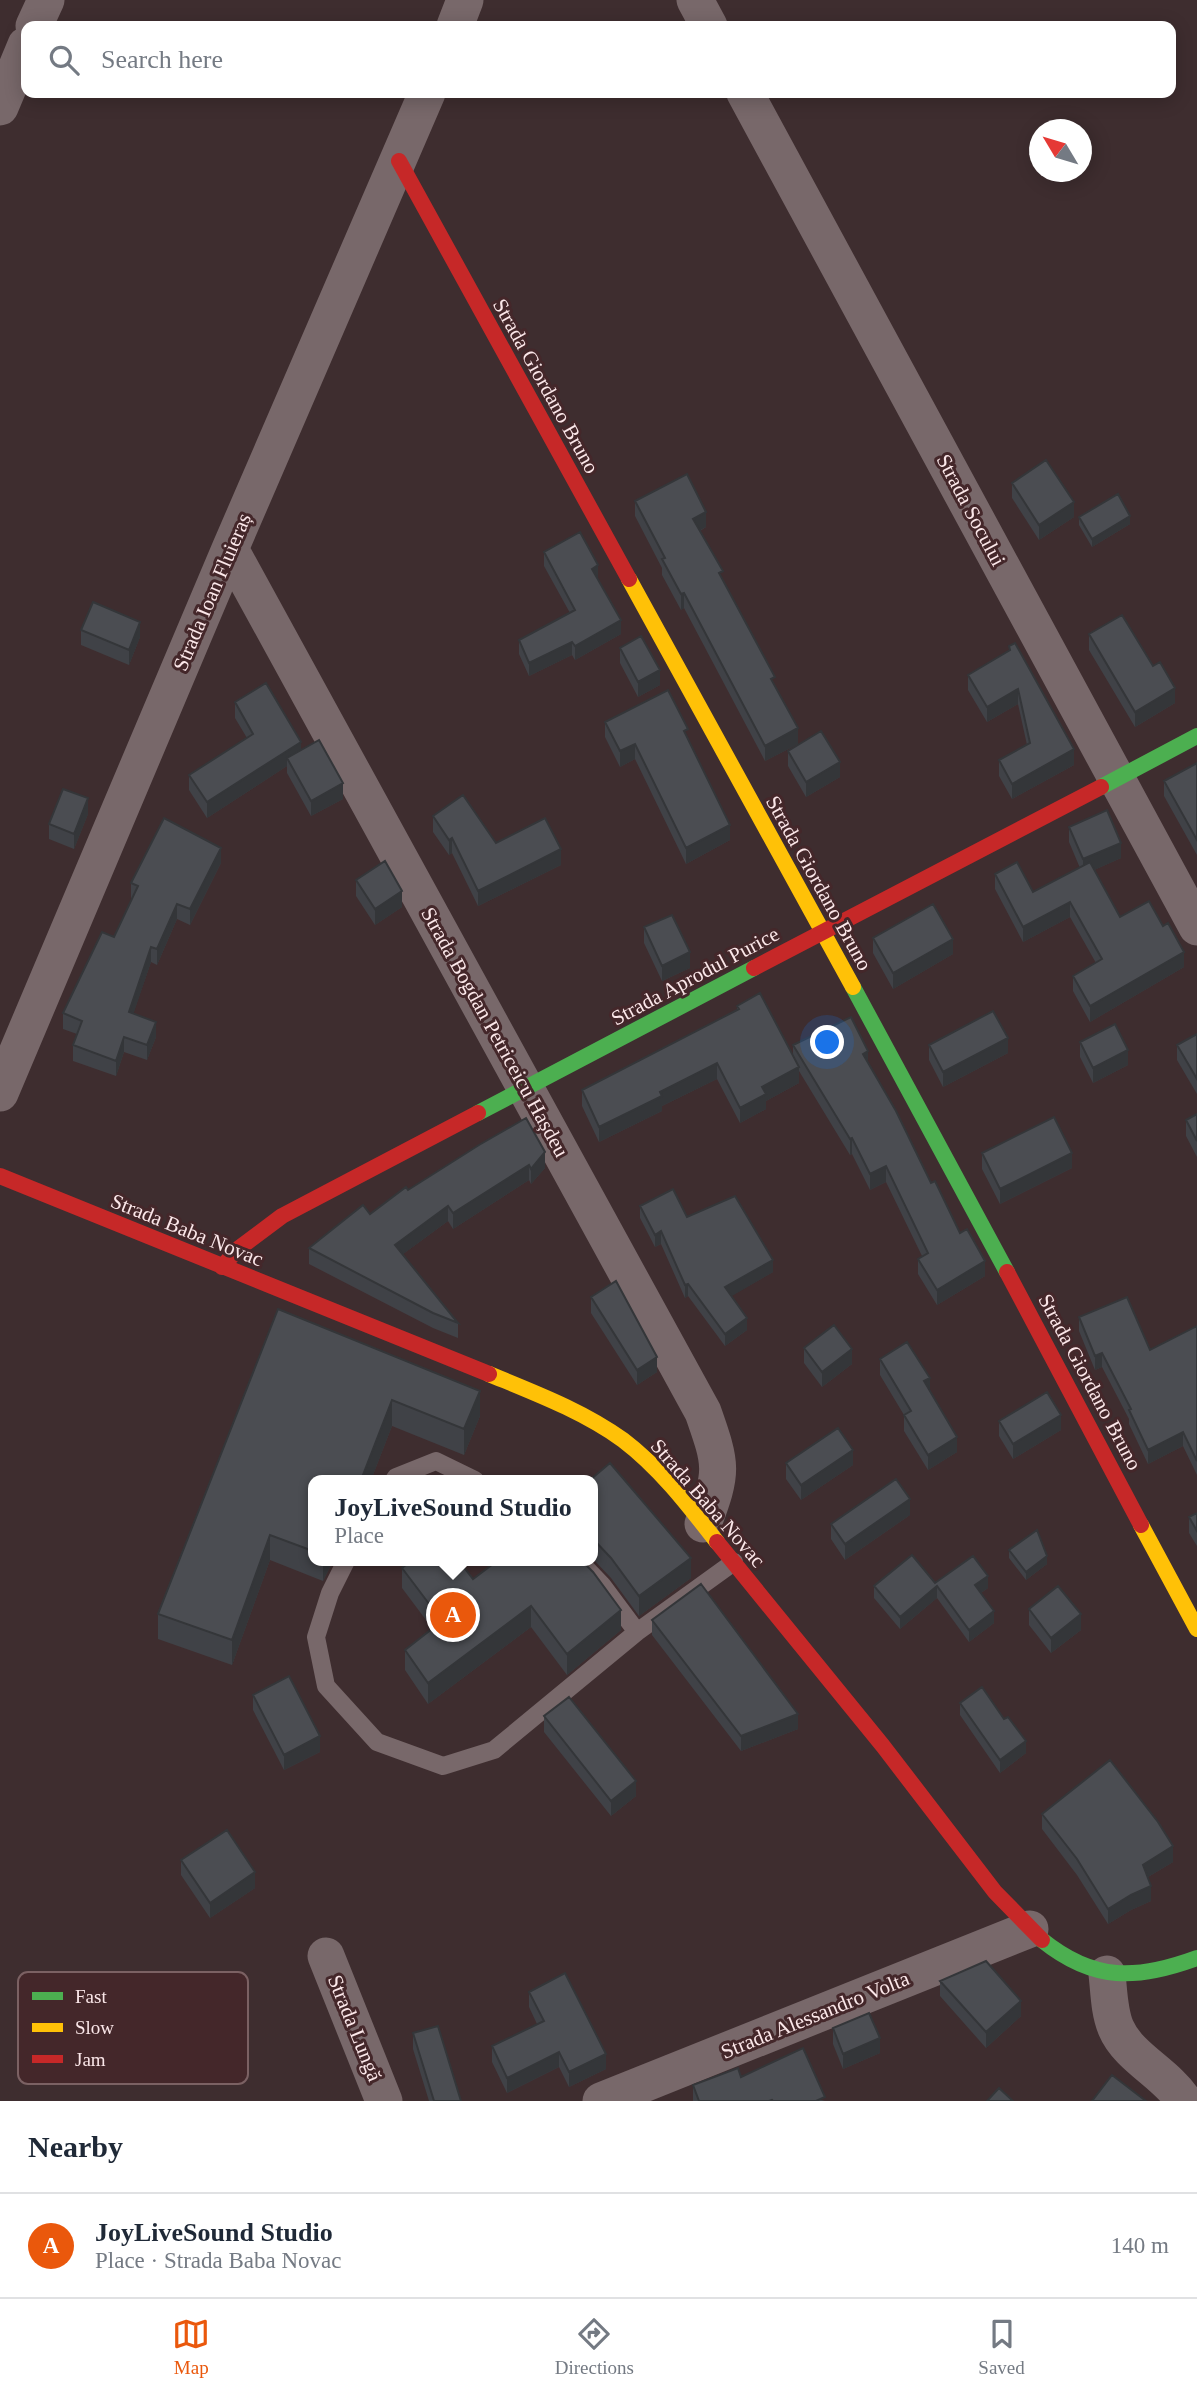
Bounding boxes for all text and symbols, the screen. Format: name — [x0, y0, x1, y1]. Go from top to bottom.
search box — [21, 21, 1176, 98]
icon: search — [45, 41, 83, 79]
text: Search here — [101, 45, 223, 74]
north arrow — [1029, 119, 1092, 182]
street label: Strada Giordano Bruno — [488, 294, 604, 478]
street label: Strada Socului — [932, 450, 1011, 570]
street label: Strada Ioan Fluieraș — [168, 509, 256, 675]
street label: Strada Giordano Bruno — [761, 791, 877, 975]
street label: Strada Bogdan Petriceicu Hașdeu — [416, 903, 574, 1161]
street label: Strada Aprodul Purice — [607, 922, 783, 1030]
your location — [810, 1025, 844, 1059]
street label: Strada Baba Novac — [107, 1189, 267, 1271]
street label: Strada Giordano Bruno — [1033, 1290, 1147, 1474]
street label: Strada Baba Novac — [646, 1434, 770, 1572]
popup — [308, 1475, 598, 1566]
text: JoyLiveSound Studio — [334, 1493, 572, 1522]
text: Place — [334, 1523, 384, 1548]
pin: A — [430, 1589, 476, 1641]
street label: Strada Alessandro Volta — [717, 1966, 913, 2064]
street label: Strada Lungă — [323, 1971, 387, 2085]
legend — [18, 1972, 248, 2084]
text: Fast — [75, 1986, 107, 2007]
text: Slow — [75, 2017, 114, 2038]
text: Jam — [75, 2049, 106, 2070]
text: Nearby — [28, 2130, 123, 2163]
text: JoyLiveSound Studio — [95, 2218, 333, 2247]
text: A — [43, 2233, 59, 2258]
text: 140 m — [1111, 2233, 1169, 2258]
text: Place · Strada Baba Novac — [95, 2248, 342, 2273]
tab: Map — [172, 2315, 210, 2379]
tab: Directions — [555, 2315, 634, 2379]
tab: Saved — [978, 2315, 1025, 2379]

